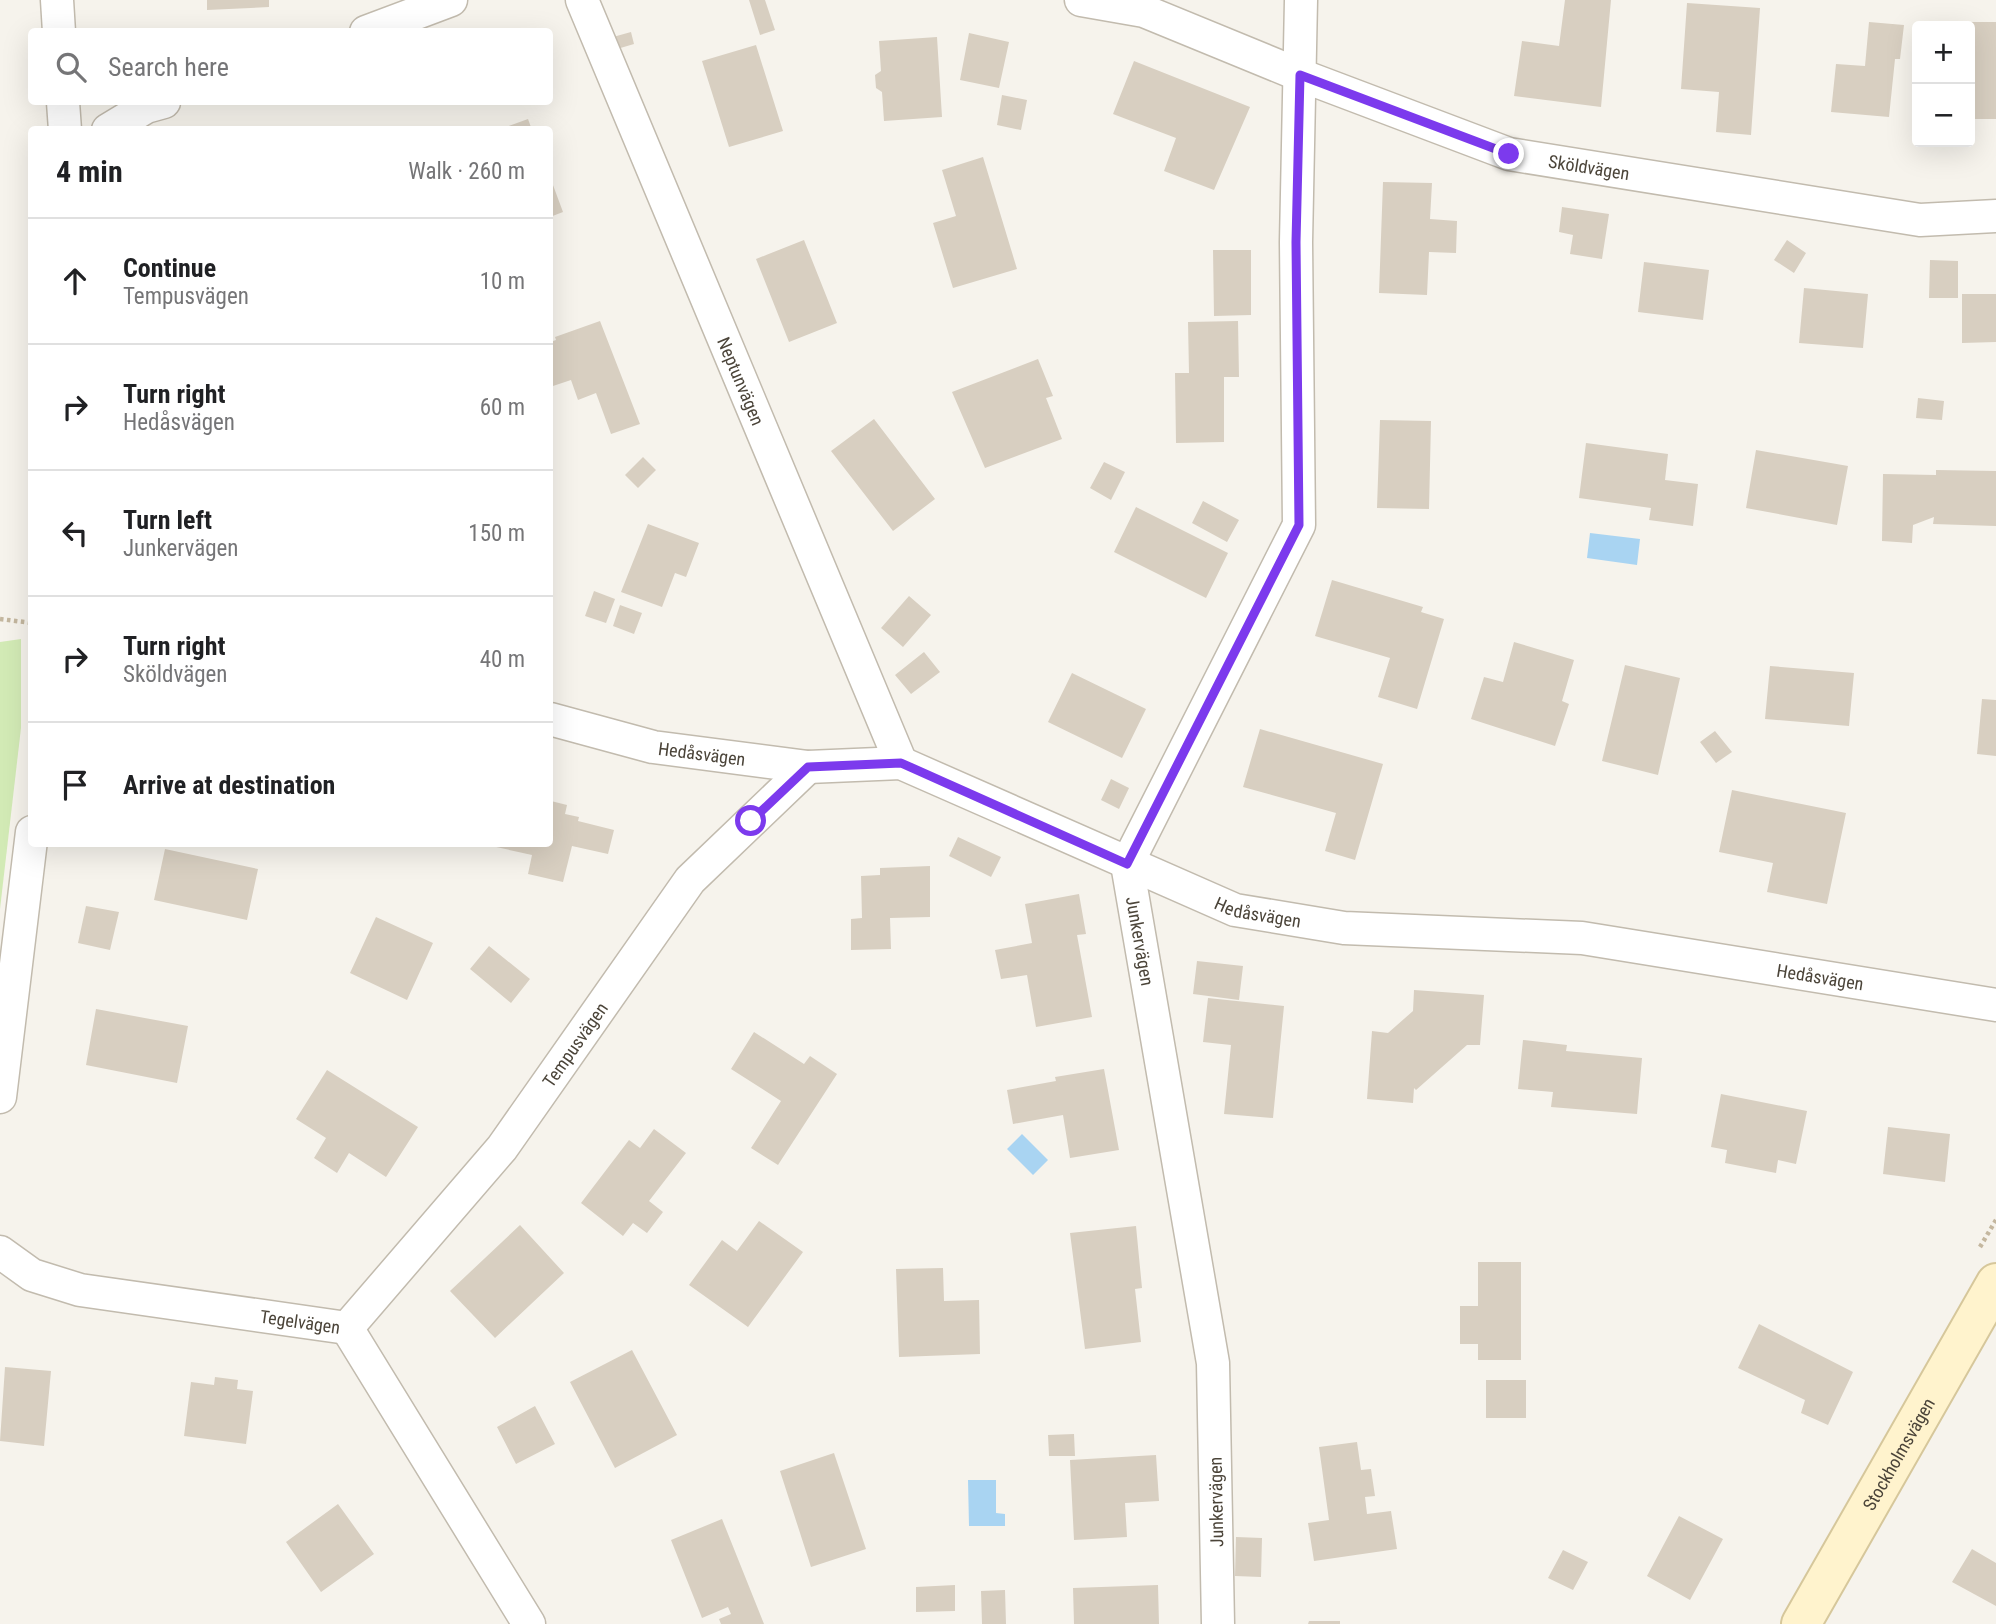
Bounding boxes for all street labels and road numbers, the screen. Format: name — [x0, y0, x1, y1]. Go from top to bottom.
street label: Sköldvägen — [1547, 150, 1631, 184]
street label: Neptunvägen — [714, 334, 769, 428]
street label: Hedåsvägen — [657, 737, 747, 769]
street label: Hedåsvägen — [1212, 892, 1303, 931]
street label: Junkervägen — [1122, 895, 1158, 987]
street label: Hedåsvägen — [1775, 959, 1865, 994]
street label: Tempusvägen — [538, 998, 612, 1091]
street label: Tegelvägen — [259, 1305, 341, 1337]
street label: Stockholmsvägen — [1858, 1394, 1939, 1514]
street label: Junkervägen — [1205, 1457, 1227, 1547]

